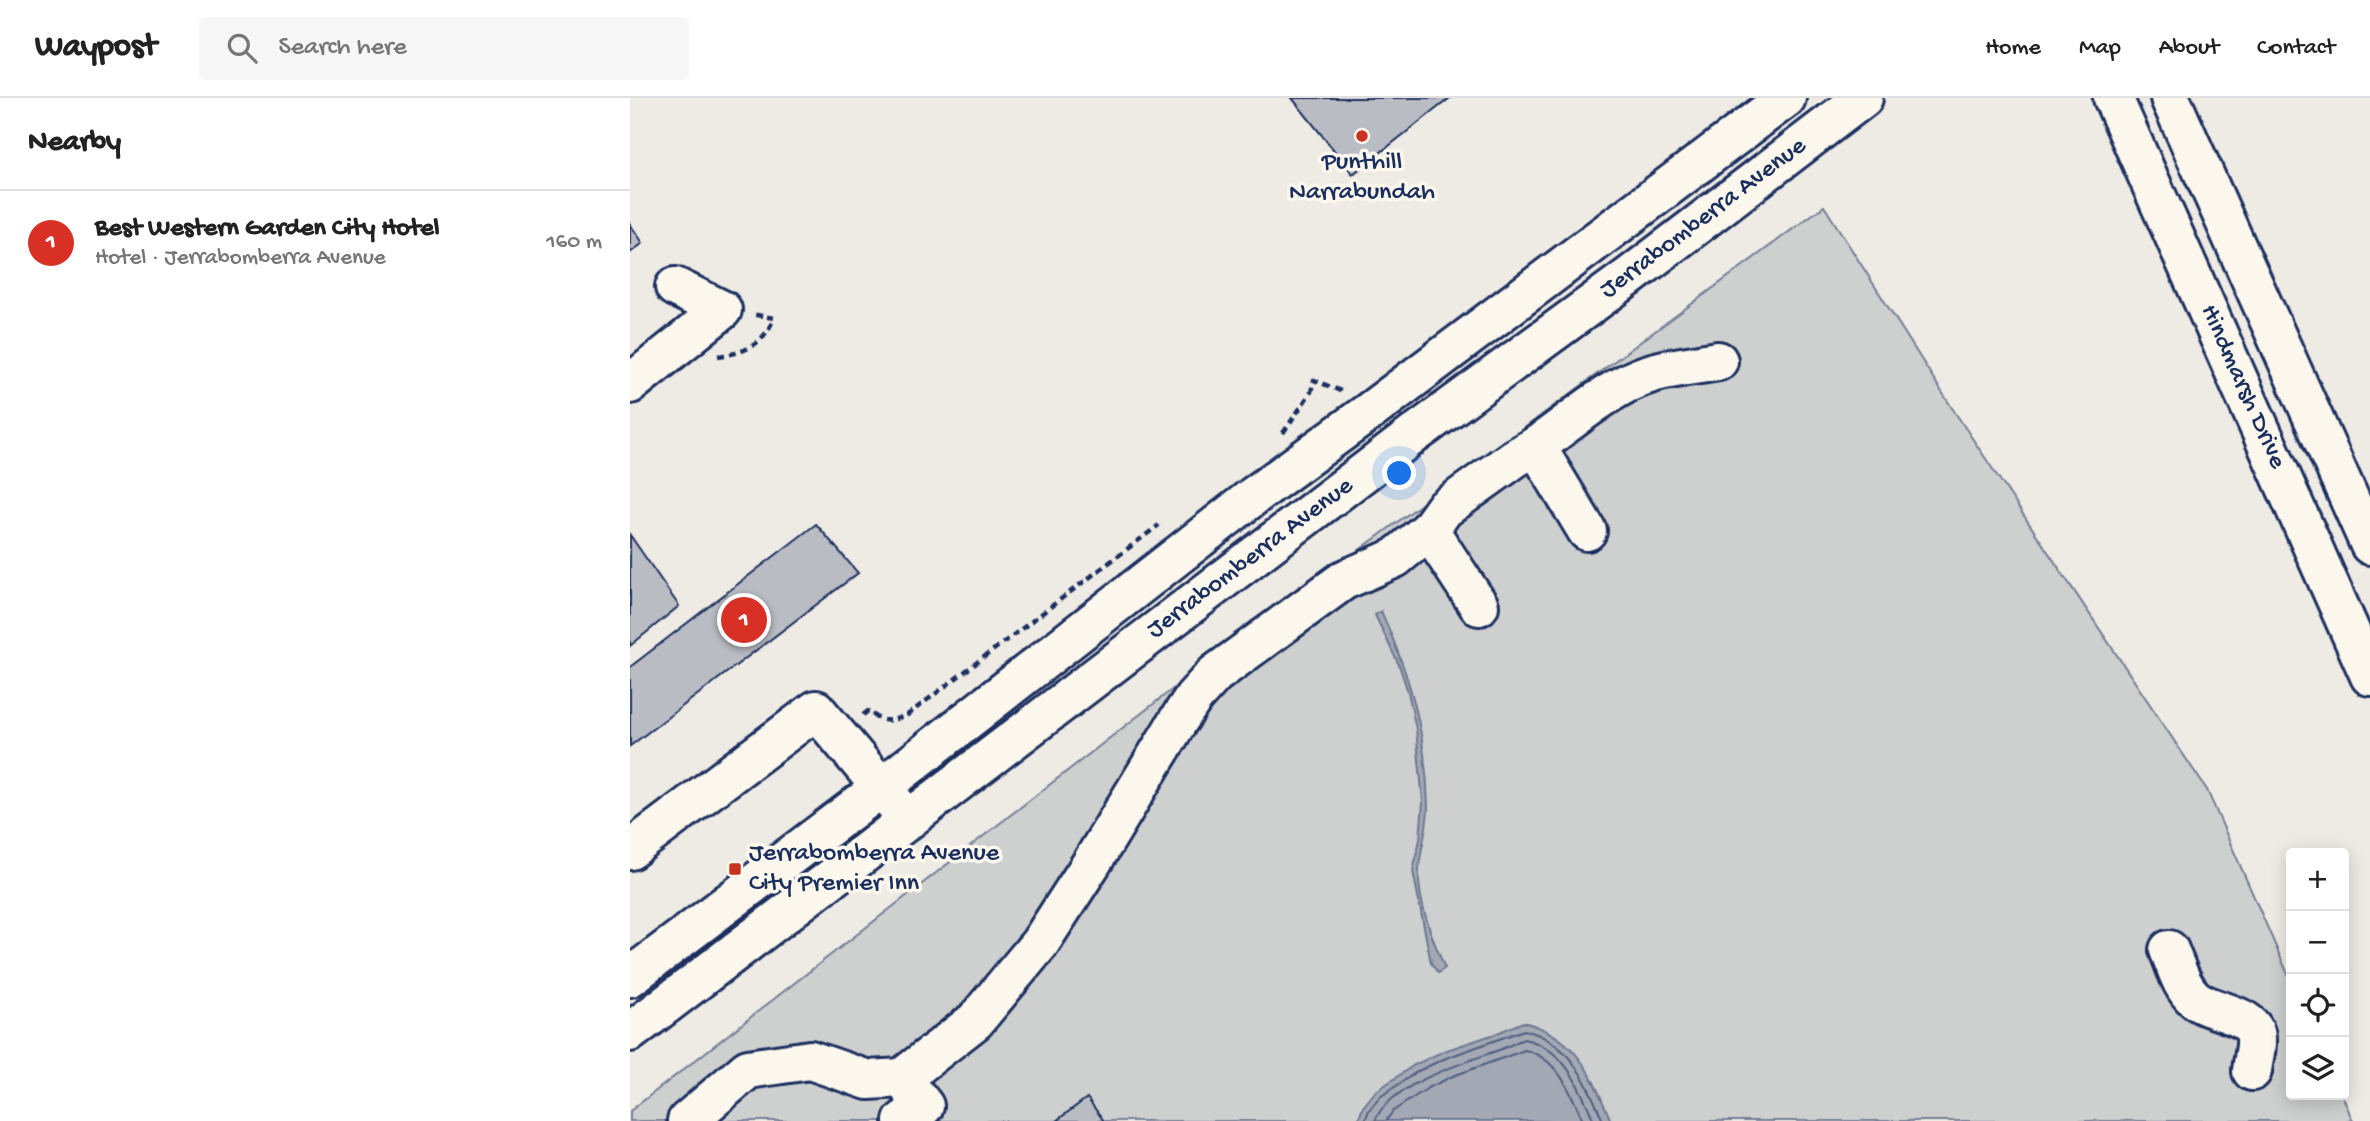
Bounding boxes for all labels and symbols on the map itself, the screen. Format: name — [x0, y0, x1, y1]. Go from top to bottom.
marker: Punthill Narrabundah — [1354, 128, 1370, 144]
street label: Jerrabomberra Avenue — [1595, 131, 1814, 307]
place label: Punthill Narrabundah — [1289, 148, 1435, 209]
street label: Hindmarsh Drive — [2192, 300, 2292, 474]
your location — [1382, 456, 1416, 490]
street label: Jerrabomberra Avenue — [1142, 471, 1361, 647]
pin: 1 — [721, 594, 767, 646]
place label: Jerrabomberra Avenue City Premier Inn — [749, 839, 1000, 900]
marker: Jerrabomberra Avenue City Premier Inn — [727, 861, 743, 877]

